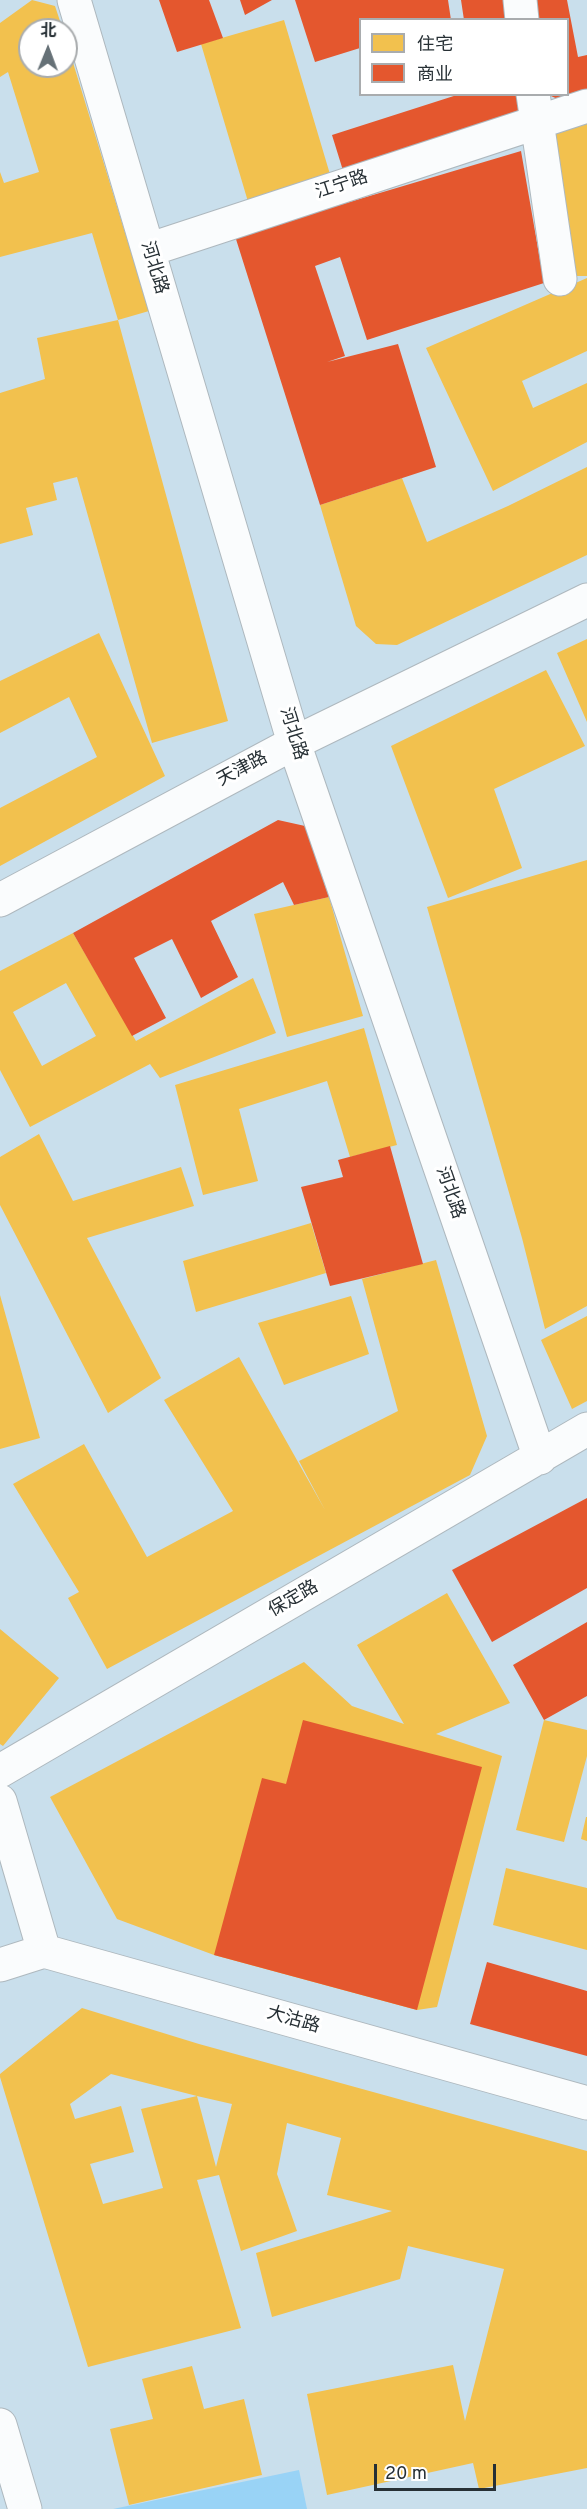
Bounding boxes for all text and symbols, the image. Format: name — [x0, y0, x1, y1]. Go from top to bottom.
north arrow — [18, 18, 78, 78]
legend — [359, 18, 569, 96]
text: 北 — [40, 22, 56, 42]
text: 住宅 — [417, 34, 453, 57]
text: 商业 — [417, 64, 453, 87]
street label: 江宁路 — [313, 167, 371, 205]
street label: 河北路 — [135, 239, 171, 297]
street label: 河北路 — [274, 705, 310, 763]
street label: 天津路 — [214, 748, 272, 792]
street label: 河北路 — [430, 1164, 468, 1222]
street label: 保定路 — [265, 1577, 323, 1623]
street label: 大沽路 — [264, 2003, 322, 2039]
scale bar — [377, 2452, 498, 2490]
text: 20 m — [385, 2463, 427, 2486]

